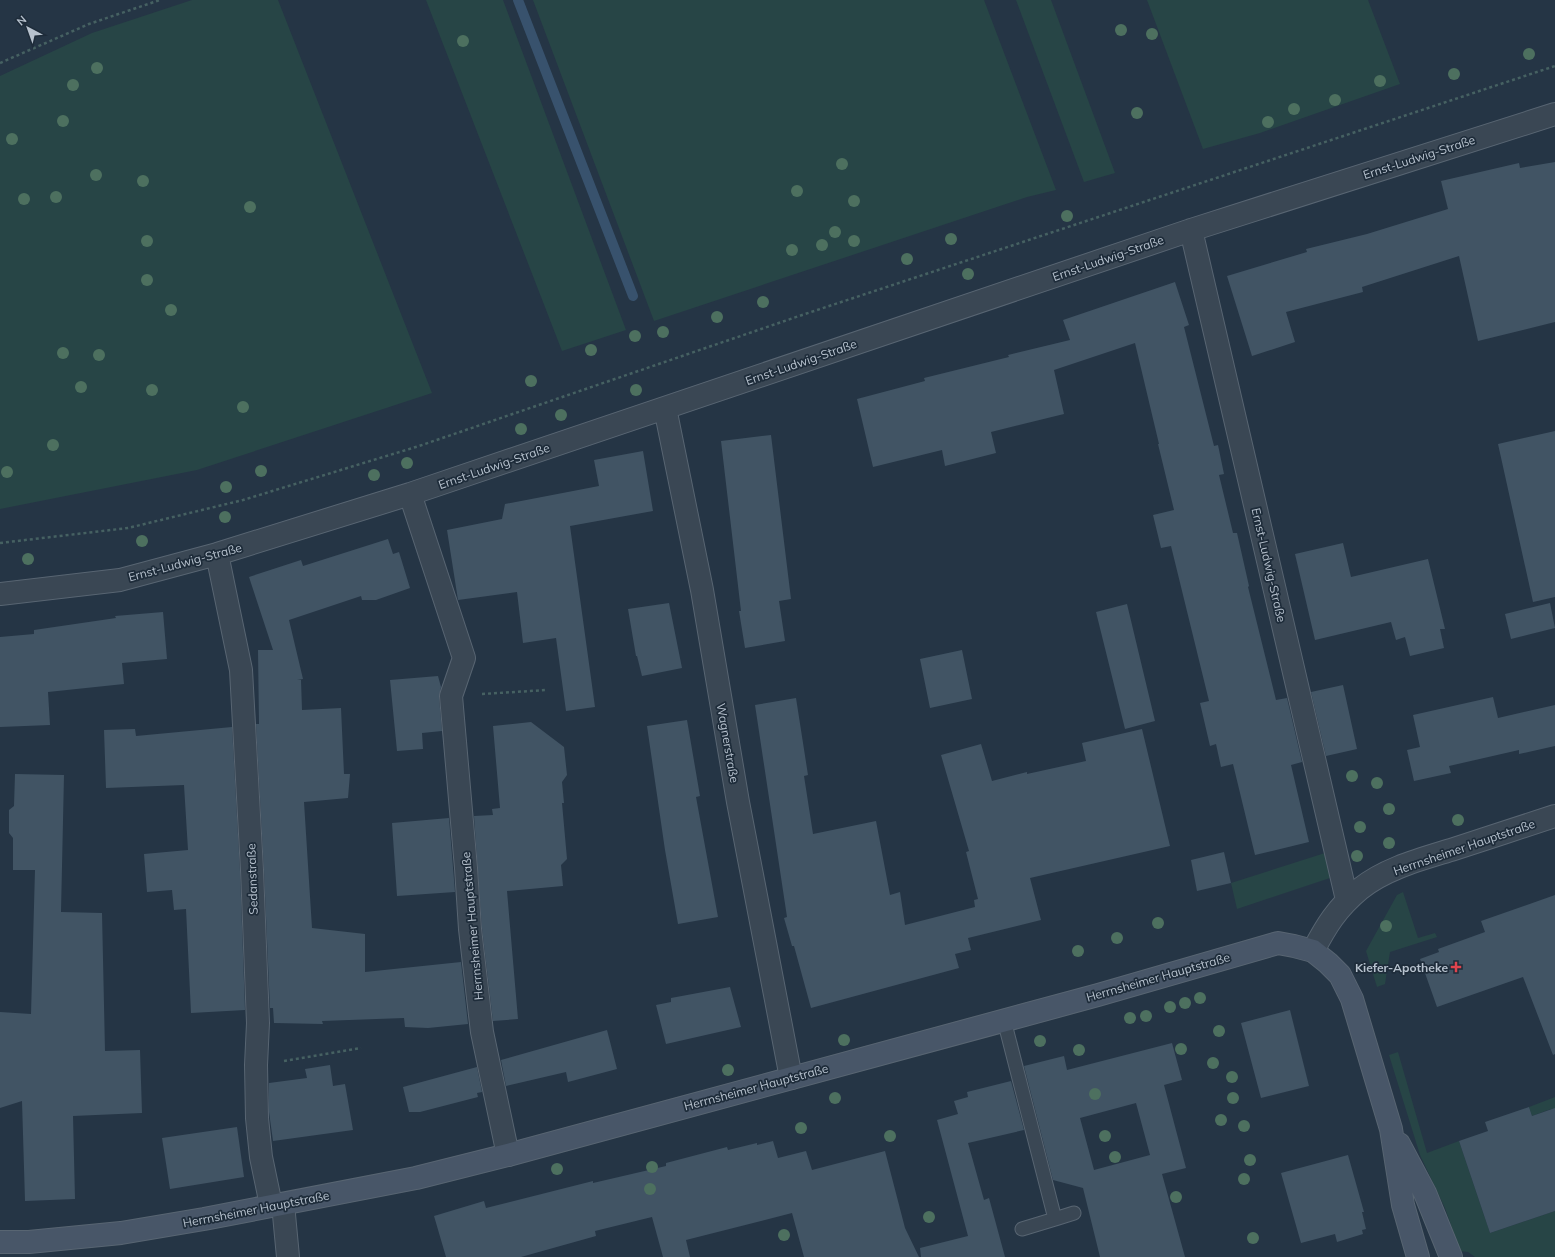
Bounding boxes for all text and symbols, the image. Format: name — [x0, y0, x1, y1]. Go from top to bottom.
north arrow — [8, 8, 48, 48]
text: N — [14, 12, 29, 28]
street label: Ernst-Ludwig-Straße — [1361, 132, 1477, 182]
street label: Ernst-Ludwig-Straße — [1050, 232, 1166, 284]
street label: Ernst-Ludwig-Straße — [743, 336, 859, 388]
street label: Ernst-Ludwig-Straße — [436, 440, 552, 492]
street label: Ernst-Ludwig-Straße — [1249, 506, 1289, 624]
street label: Ernst-Ludwig-Straße — [127, 540, 243, 584]
street label: Wagnerstraße — [714, 702, 742, 784]
street label: Herrnsheimer Hauptstraße — [1391, 816, 1537, 878]
street label: Sedanstraße — [243, 843, 261, 915]
street label: Herrnsheimer Hauptstraße — [458, 851, 486, 1001]
street label: Herrnsheimer Hauptstraße — [1084, 949, 1232, 1005]
place label: Kiefer-Apotheke — [1355, 960, 1448, 975]
marker: Kiefer-Apotheke — [1451, 962, 1461, 972]
street label: Herrnsheimer Hauptstraße — [682, 1061, 830, 1113]
street label: Herrnsheimer Hauptstraße — [182, 1187, 330, 1231]

